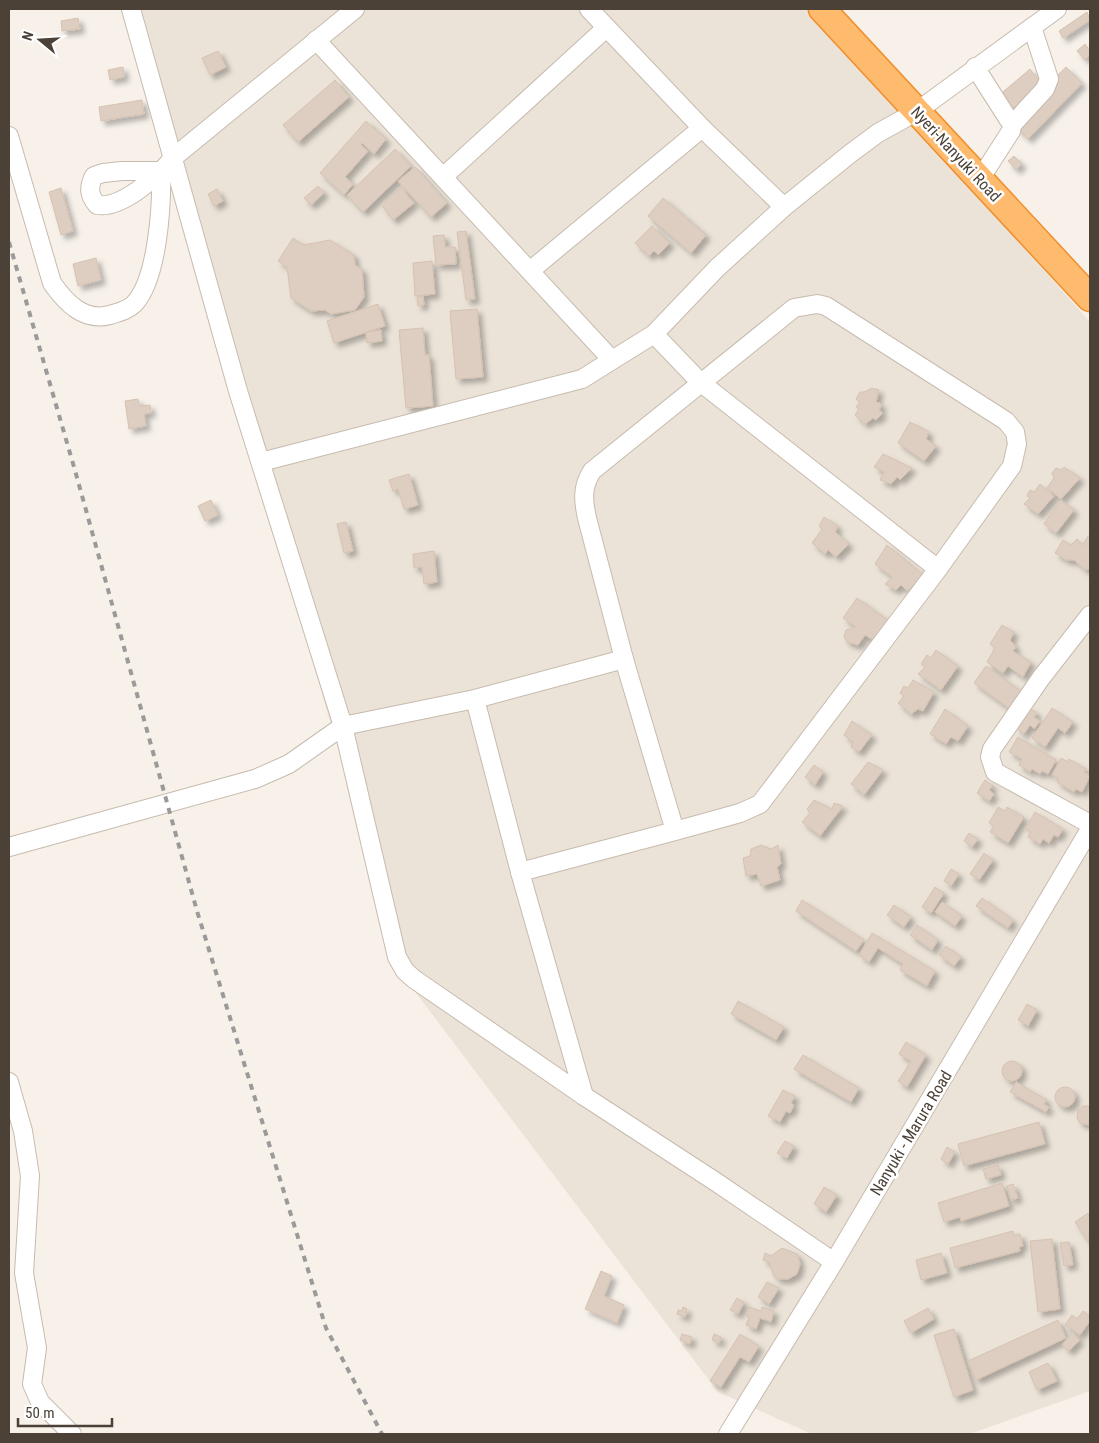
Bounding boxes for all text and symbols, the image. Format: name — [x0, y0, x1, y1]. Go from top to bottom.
north arrow — [15, 15, 65, 65]
text: N — [19, 29, 37, 43]
street label: Nyeri-Nanyuki Road — [907, 103, 1005, 205]
street label: Nanyuki - Marura Road — [866, 1067, 956, 1199]
scale bar — [18, 1396, 111, 1428]
text: 50 m — [25, 1404, 55, 1422]

